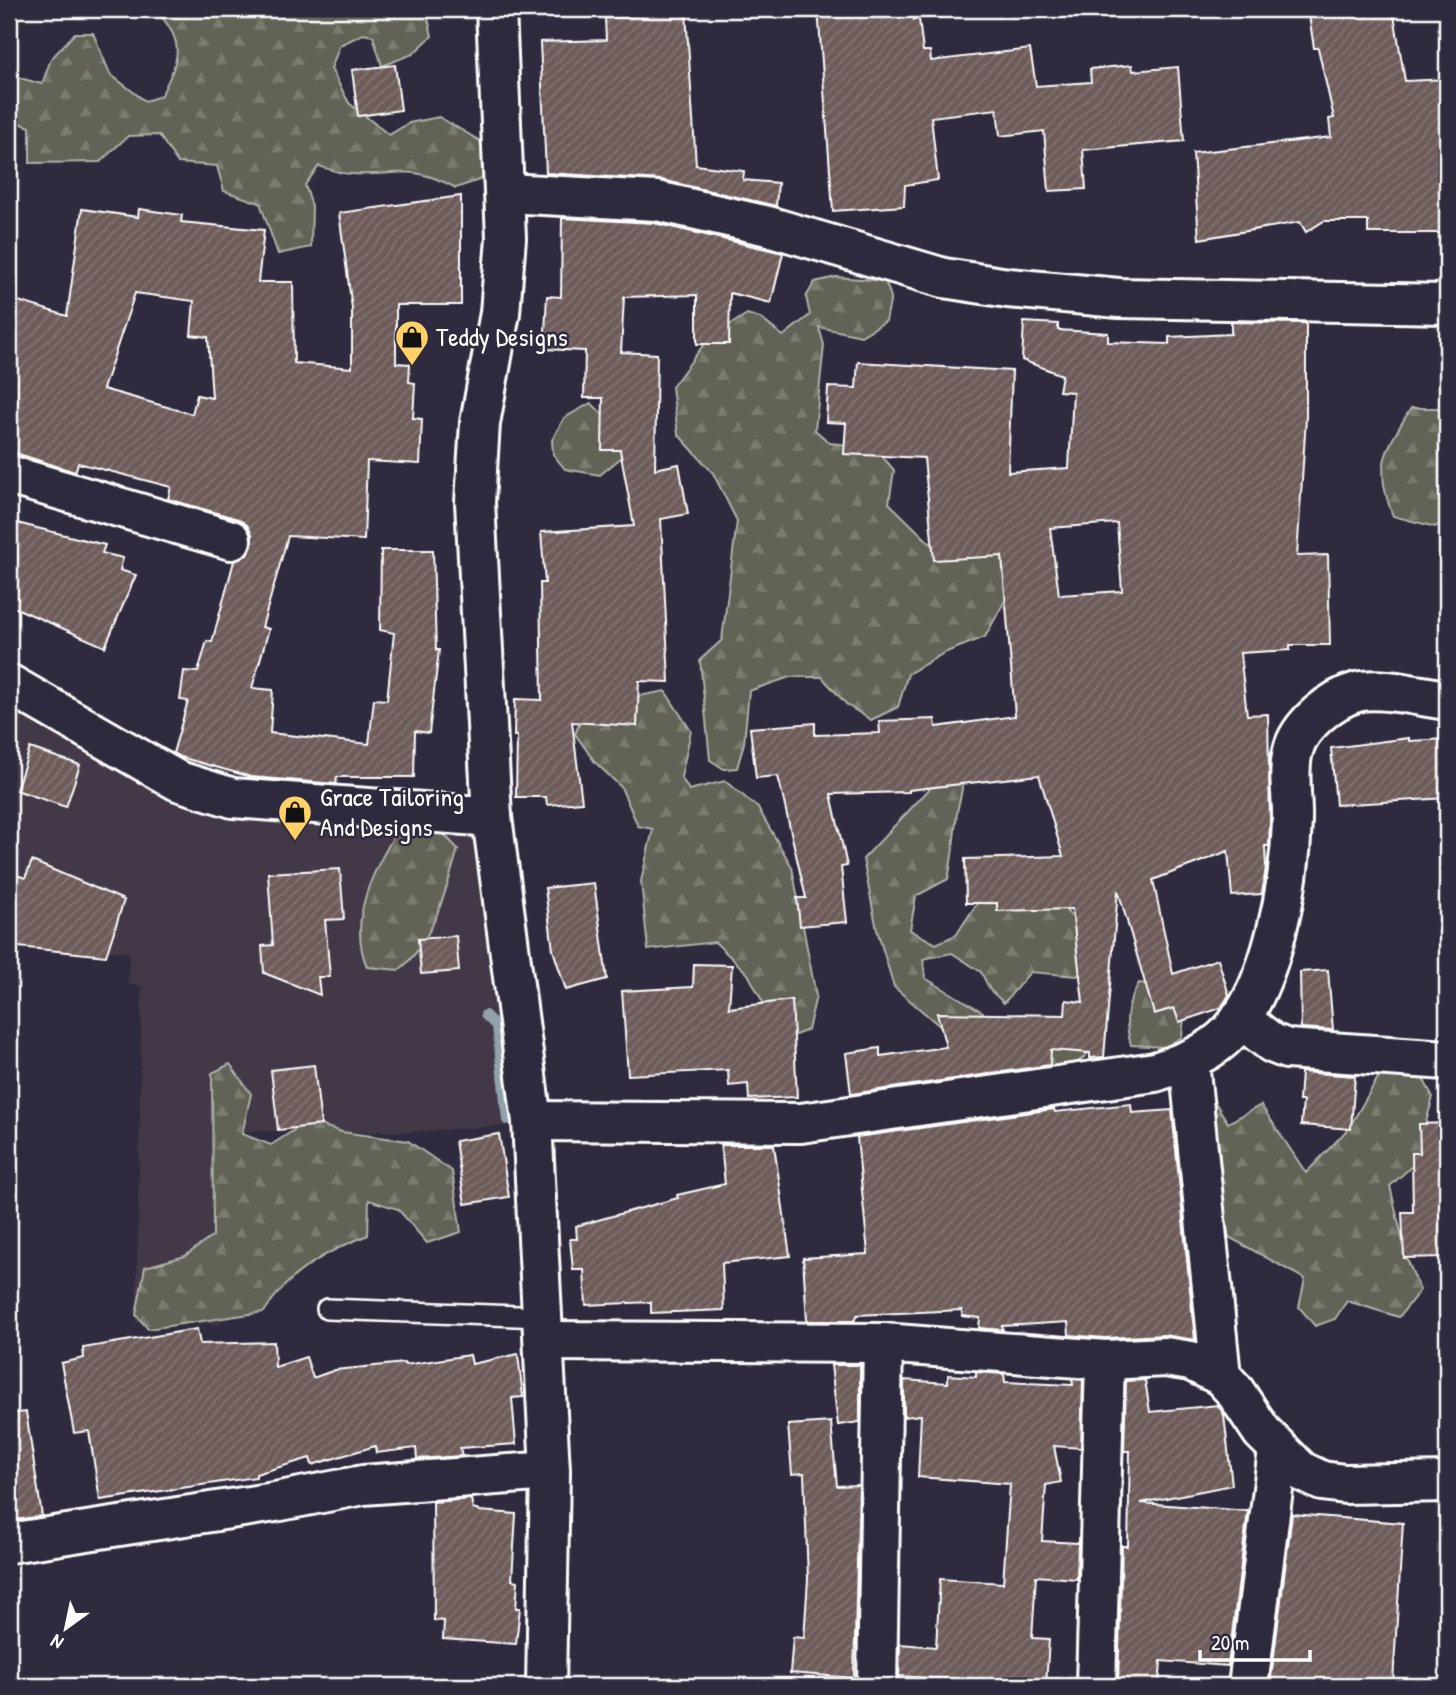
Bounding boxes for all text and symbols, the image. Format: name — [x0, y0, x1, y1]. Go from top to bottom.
shop icon: Teddy Designs — [393, 318, 431, 367]
place label: Teddy Designs — [436, 319, 568, 354]
place label: Grace Tailoring And Designs — [320, 779, 464, 844]
shop icon: Grace Tailoring And Designs — [276, 793, 314, 842]
north arrow — [32, 1594, 102, 1664]
scale bar — [1200, 1618, 1311, 1662]
text: 20 m — [1211, 1628, 1249, 1657]
text: N — [45, 1629, 68, 1656]

